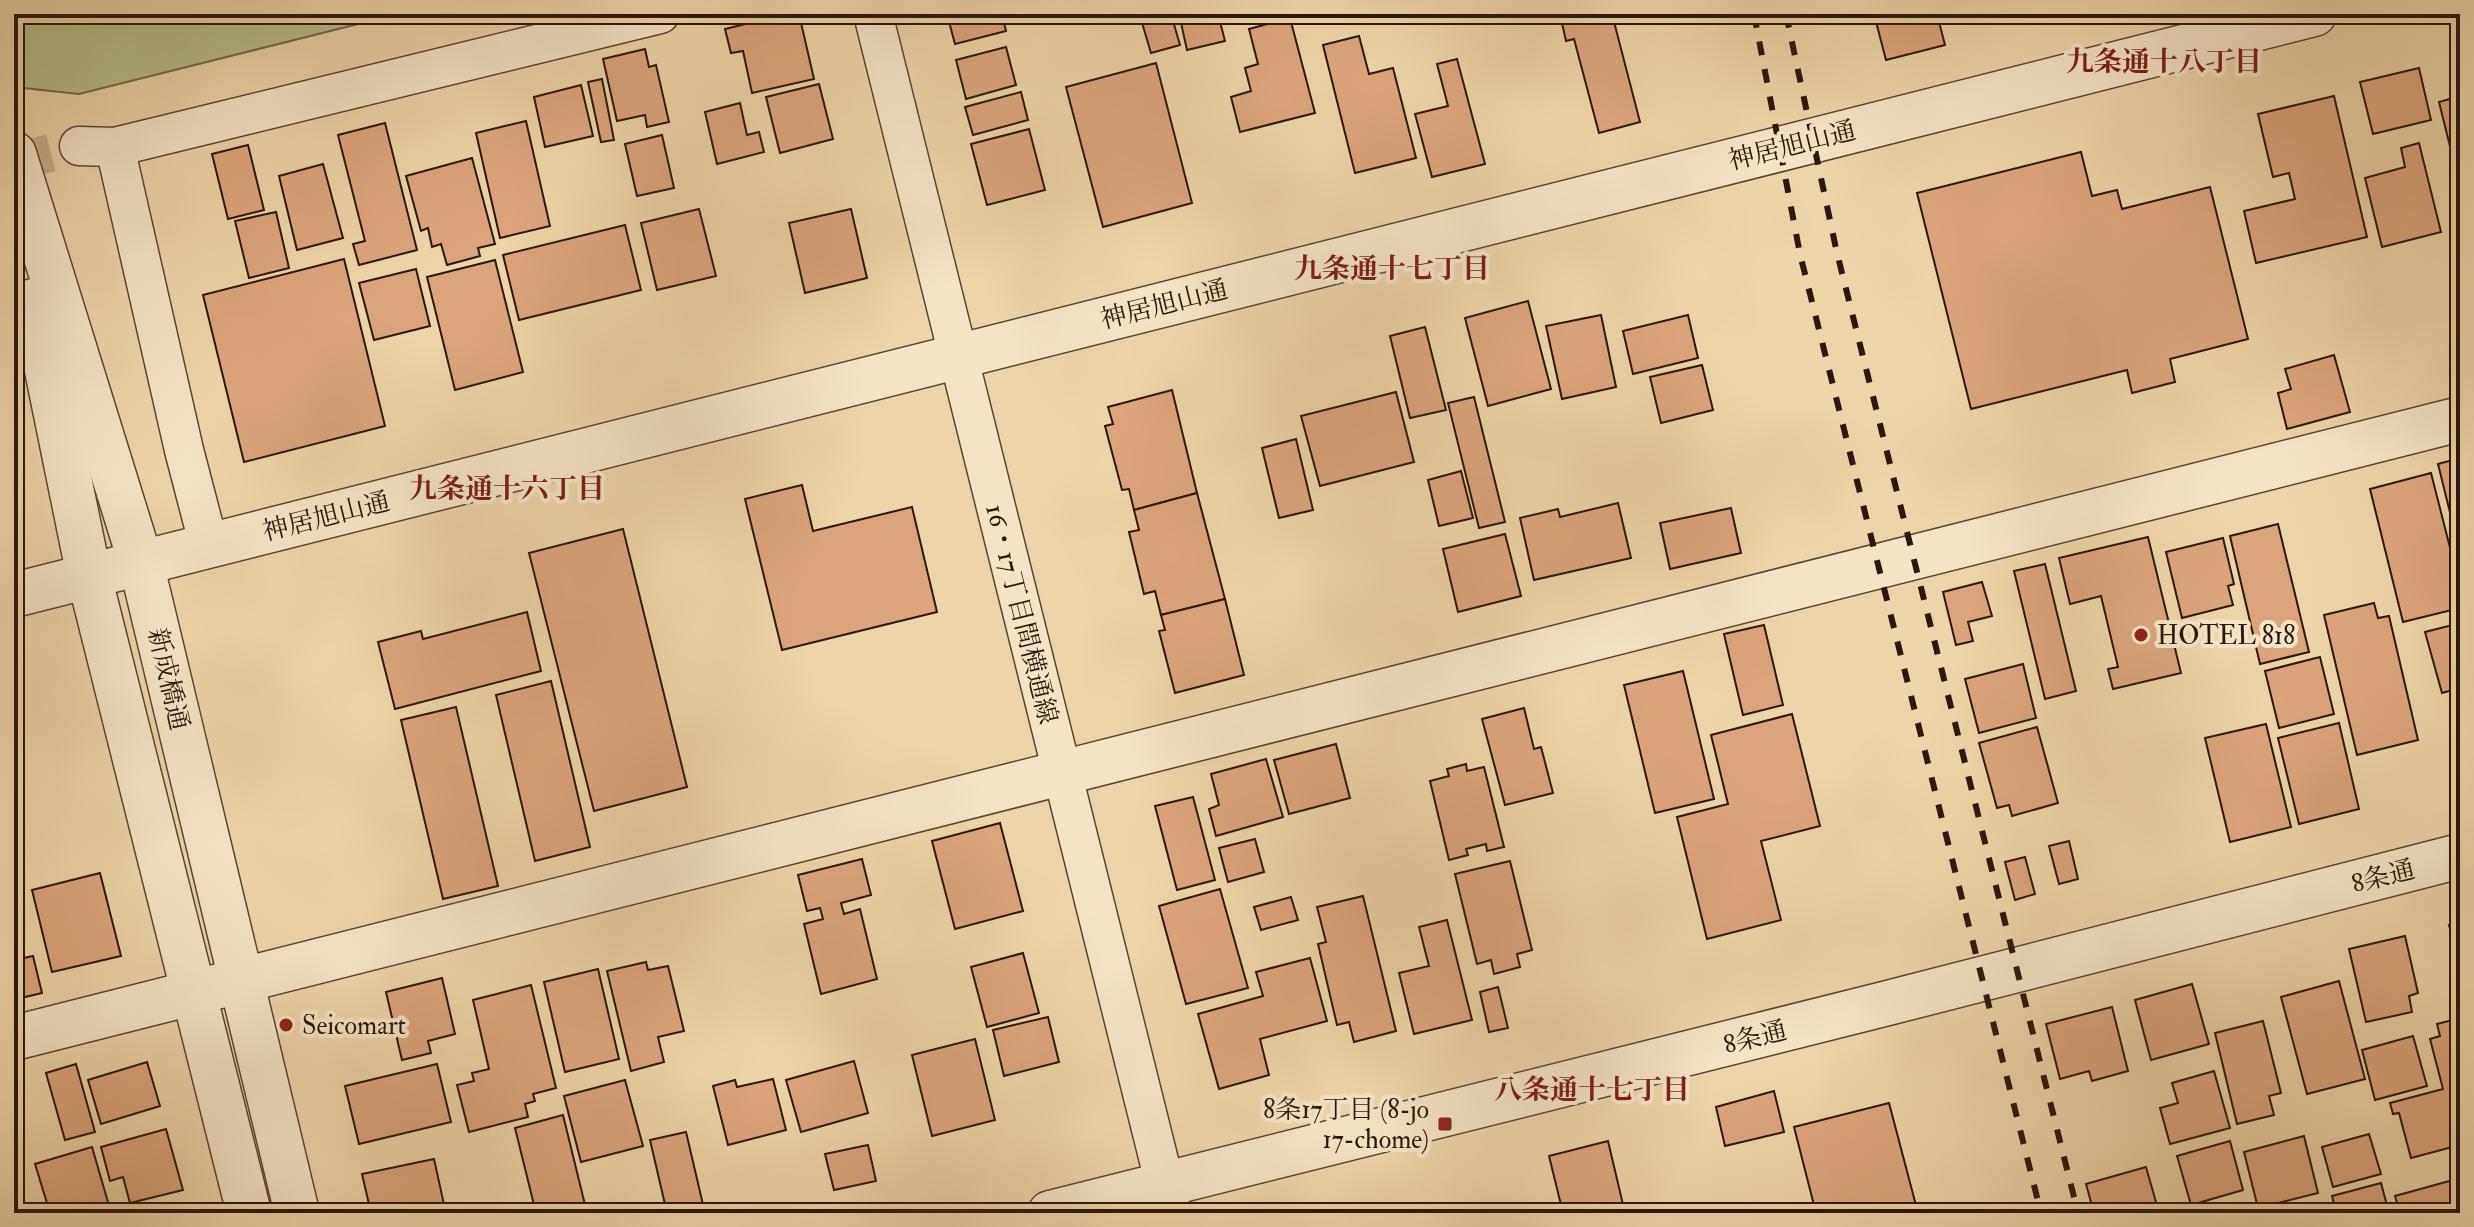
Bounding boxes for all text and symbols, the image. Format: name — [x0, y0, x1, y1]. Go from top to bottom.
district label: 九条通十八丁目 — [2066, 45, 2262, 80]
street label: 神居旭山通 — [1725, 115, 1859, 177]
district label: 九条通十七丁目 — [1294, 252, 1490, 287]
street label: 神居旭山通 — [1097, 274, 1231, 336]
district label: 九条通十六丁目 — [409, 472, 605, 507]
street label: 神居旭山通 — [259, 486, 393, 548]
street label: 16・17丁目間横通線 — [978, 501, 1064, 728]
place label: HOTEL 818 — [2157, 620, 2295, 652]
street label: 新成橋通 — [141, 625, 195, 733]
marker: HOTEL 818 — [2132, 626, 2150, 644]
street label: 8条通 — [2348, 854, 2418, 900]
place label: Seicomart — [302, 1010, 406, 1042]
street label: 8条通 — [1720, 1015, 1790, 1061]
marker: Seicomart — [277, 1016, 295, 1034]
district label: 八条通十七丁目 — [1494, 1073, 1690, 1108]
place label: 8条17丁目 (8-jo 17-chome) — [1263, 1094, 1429, 1156]
marker: 8条17丁目 (8-jo 17-chome) — [1436, 1115, 1454, 1133]

